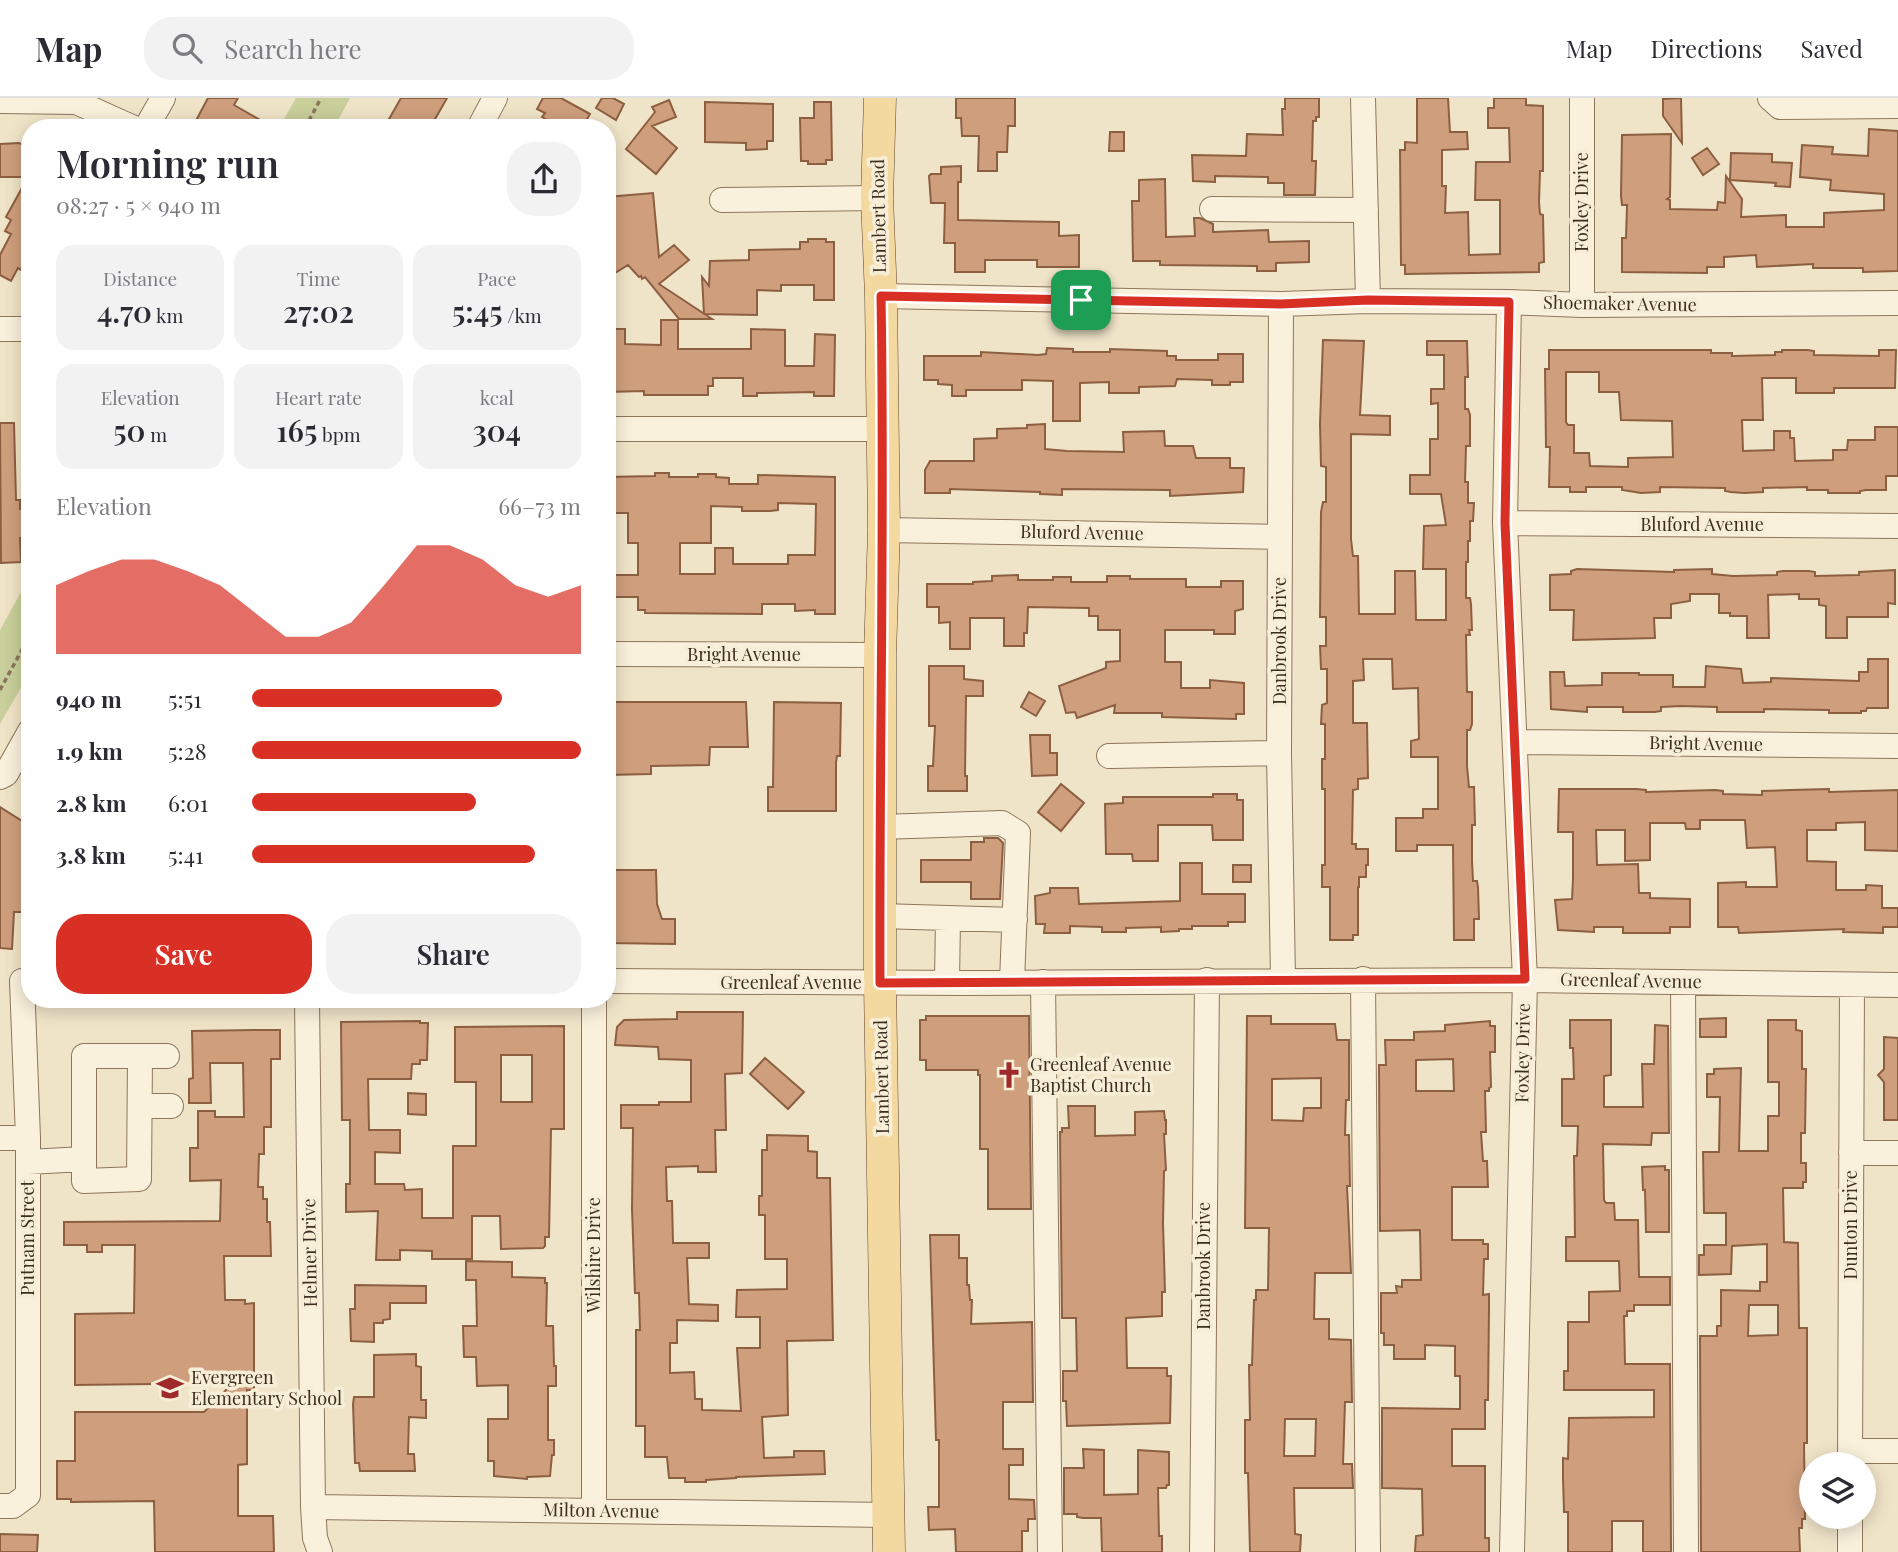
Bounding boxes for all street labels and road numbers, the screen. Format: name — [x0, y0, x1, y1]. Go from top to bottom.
street label: Foxley Drive — [1569, 152, 1593, 252]
street label: Lambert Road — [865, 158, 891, 273]
street label: Shoemaker Avenue — [1543, 290, 1697, 316]
street label: Bluford Avenue — [1640, 512, 1764, 536]
street label: Bluford Avenue — [1020, 519, 1144, 545]
street label: Danbrook Drive — [1267, 577, 1291, 705]
street label: Bright Avenue — [687, 642, 801, 666]
street label: Bright Avenue — [1649, 730, 1763, 756]
street label: Greenleaf Avenue — [1560, 967, 1702, 993]
street label: Greenleaf Avenue — [720, 970, 862, 994]
street label: Foxley Drive — [1509, 1003, 1535, 1103]
street label: Lambert Road — [868, 1019, 894, 1134]
street label: Dunton Drive — [1838, 1170, 1862, 1280]
street label: Putnam Street — [15, 1179, 39, 1296]
street label: Wilshire Drive — [581, 1197, 605, 1314]
street label: Helmer Drive — [296, 1198, 322, 1308]
street label: Danbrook Drive — [1191, 1202, 1215, 1330]
street label: Milton Avenue — [543, 1497, 659, 1523]

